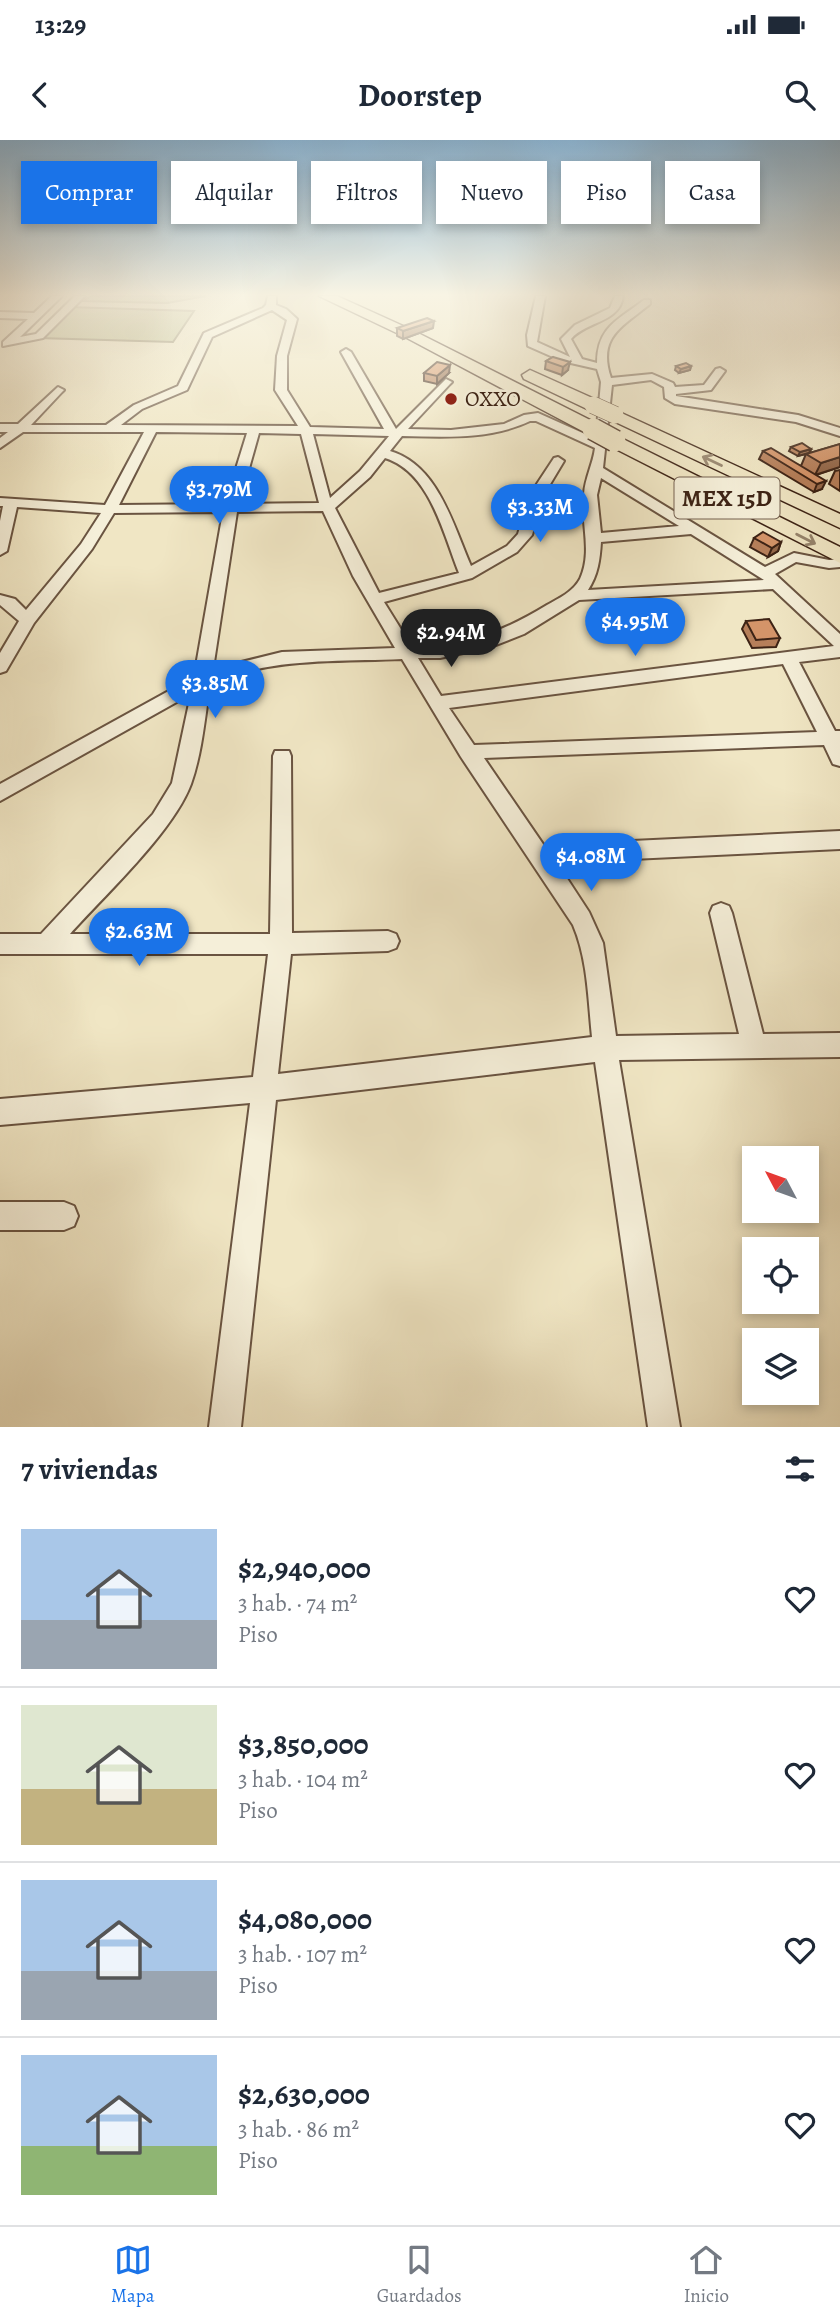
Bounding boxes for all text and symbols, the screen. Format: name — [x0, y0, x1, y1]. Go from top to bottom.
text: 13:29 — [35, 7, 86, 42]
text: Doorstep — [358, 73, 482, 117]
icon: back — [21, 76, 59, 114]
icon: search — [781, 76, 819, 114]
chip: Comprar — [21, 161, 157, 224]
chip: Alquilar — [171, 161, 297, 224]
chip: Filtros — [311, 161, 422, 224]
chip: Nuevo — [436, 161, 547, 224]
chip: Piso — [561, 161, 651, 224]
chip: Casa — [665, 161, 760, 224]
place label: OXXO — [465, 385, 521, 413]
marker: OXXO — [443, 391, 459, 407]
one-way arrow — [702, 454, 723, 468]
pin: $3.79M — [162, 466, 276, 526]
text: $3.79M — [186, 473, 252, 504]
road number: MEX 15D — [674, 478, 780, 519]
pin: $3.33M — [483, 484, 597, 544]
text: $3.33M — [507, 491, 573, 522]
one-way arrow — [795, 532, 816, 546]
pin: $4.95M — [578, 598, 692, 658]
text: $4.95M — [601, 605, 669, 636]
pin: $2.94M — [394, 610, 508, 669]
text: $2.94M — [417, 616, 485, 647]
pin: $3.85M — [158, 660, 272, 720]
text: $3.85M — [181, 667, 249, 698]
pin: $4.08M — [534, 834, 648, 893]
text: $4.08M — [556, 840, 626, 871]
pin: $2.63M — [82, 908, 196, 968]
text: $2.63M — [105, 915, 173, 946]
north arrow — [742, 1146, 819, 1223]
map controls — [742, 1146, 819, 1405]
button: locate — [742, 1237, 819, 1314]
button: layers — [742, 1328, 819, 1405]
text: 7 viviendas — [21, 1449, 158, 1489]
icon: filters — [781, 1450, 819, 1488]
text: $2,940,000 — [238, 1548, 371, 1588]
icon: home — [77, 1557, 161, 1641]
icon: heart — [781, 1580, 819, 1618]
text: 3 hab. · 74 m² — [238, 1588, 357, 1619]
text: Piso — [238, 1619, 278, 1650]
text: $3,850,000 — [238, 1724, 369, 1764]
icon: home — [77, 1733, 161, 1817]
icon: heart — [781, 1756, 819, 1794]
text: 3 hab. · 104 m² — [238, 1764, 368, 1795]
text: Piso — [238, 1795, 278, 1826]
text: $4,080,000 — [238, 1899, 372, 1939]
icon: home — [77, 1908, 161, 1992]
icon: heart — [781, 1931, 819, 1969]
text: 3 hab. · 107 m² — [238, 1939, 367, 1970]
text: Piso — [238, 1970, 278, 2001]
text: $2,630,000 — [238, 2074, 370, 2114]
icon: home — [77, 2083, 161, 2167]
icon: heart — [781, 2106, 819, 2144]
text: 3 hab. · 86 m² — [238, 2114, 359, 2145]
text: Piso — [238, 2145, 278, 2176]
tab: Mapa — [111, 2241, 155, 2309]
tab: Guardados — [377, 2241, 462, 2309]
tab: Inicio — [684, 2241, 729, 2309]

